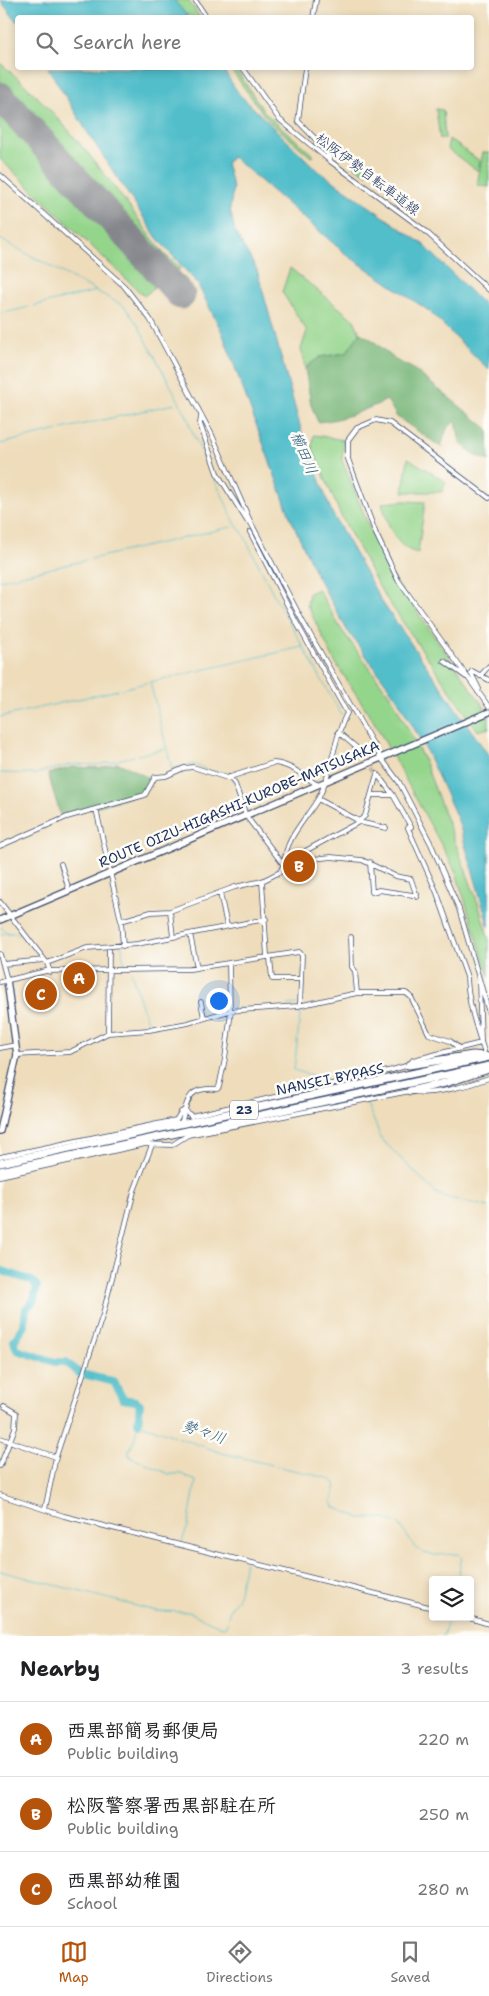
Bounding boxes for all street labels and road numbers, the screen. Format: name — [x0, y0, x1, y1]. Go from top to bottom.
street label: 松阪伊勢自転車道線 — [312, 129, 424, 219]
street label: ROUTE OIZU-HIGASHI-KUROBE-MATSUSAKA — [96, 737, 382, 871]
street label: NANSEI BYPASS — [274, 1059, 386, 1099]
road number: 23 — [230, 1100, 258, 1120]

